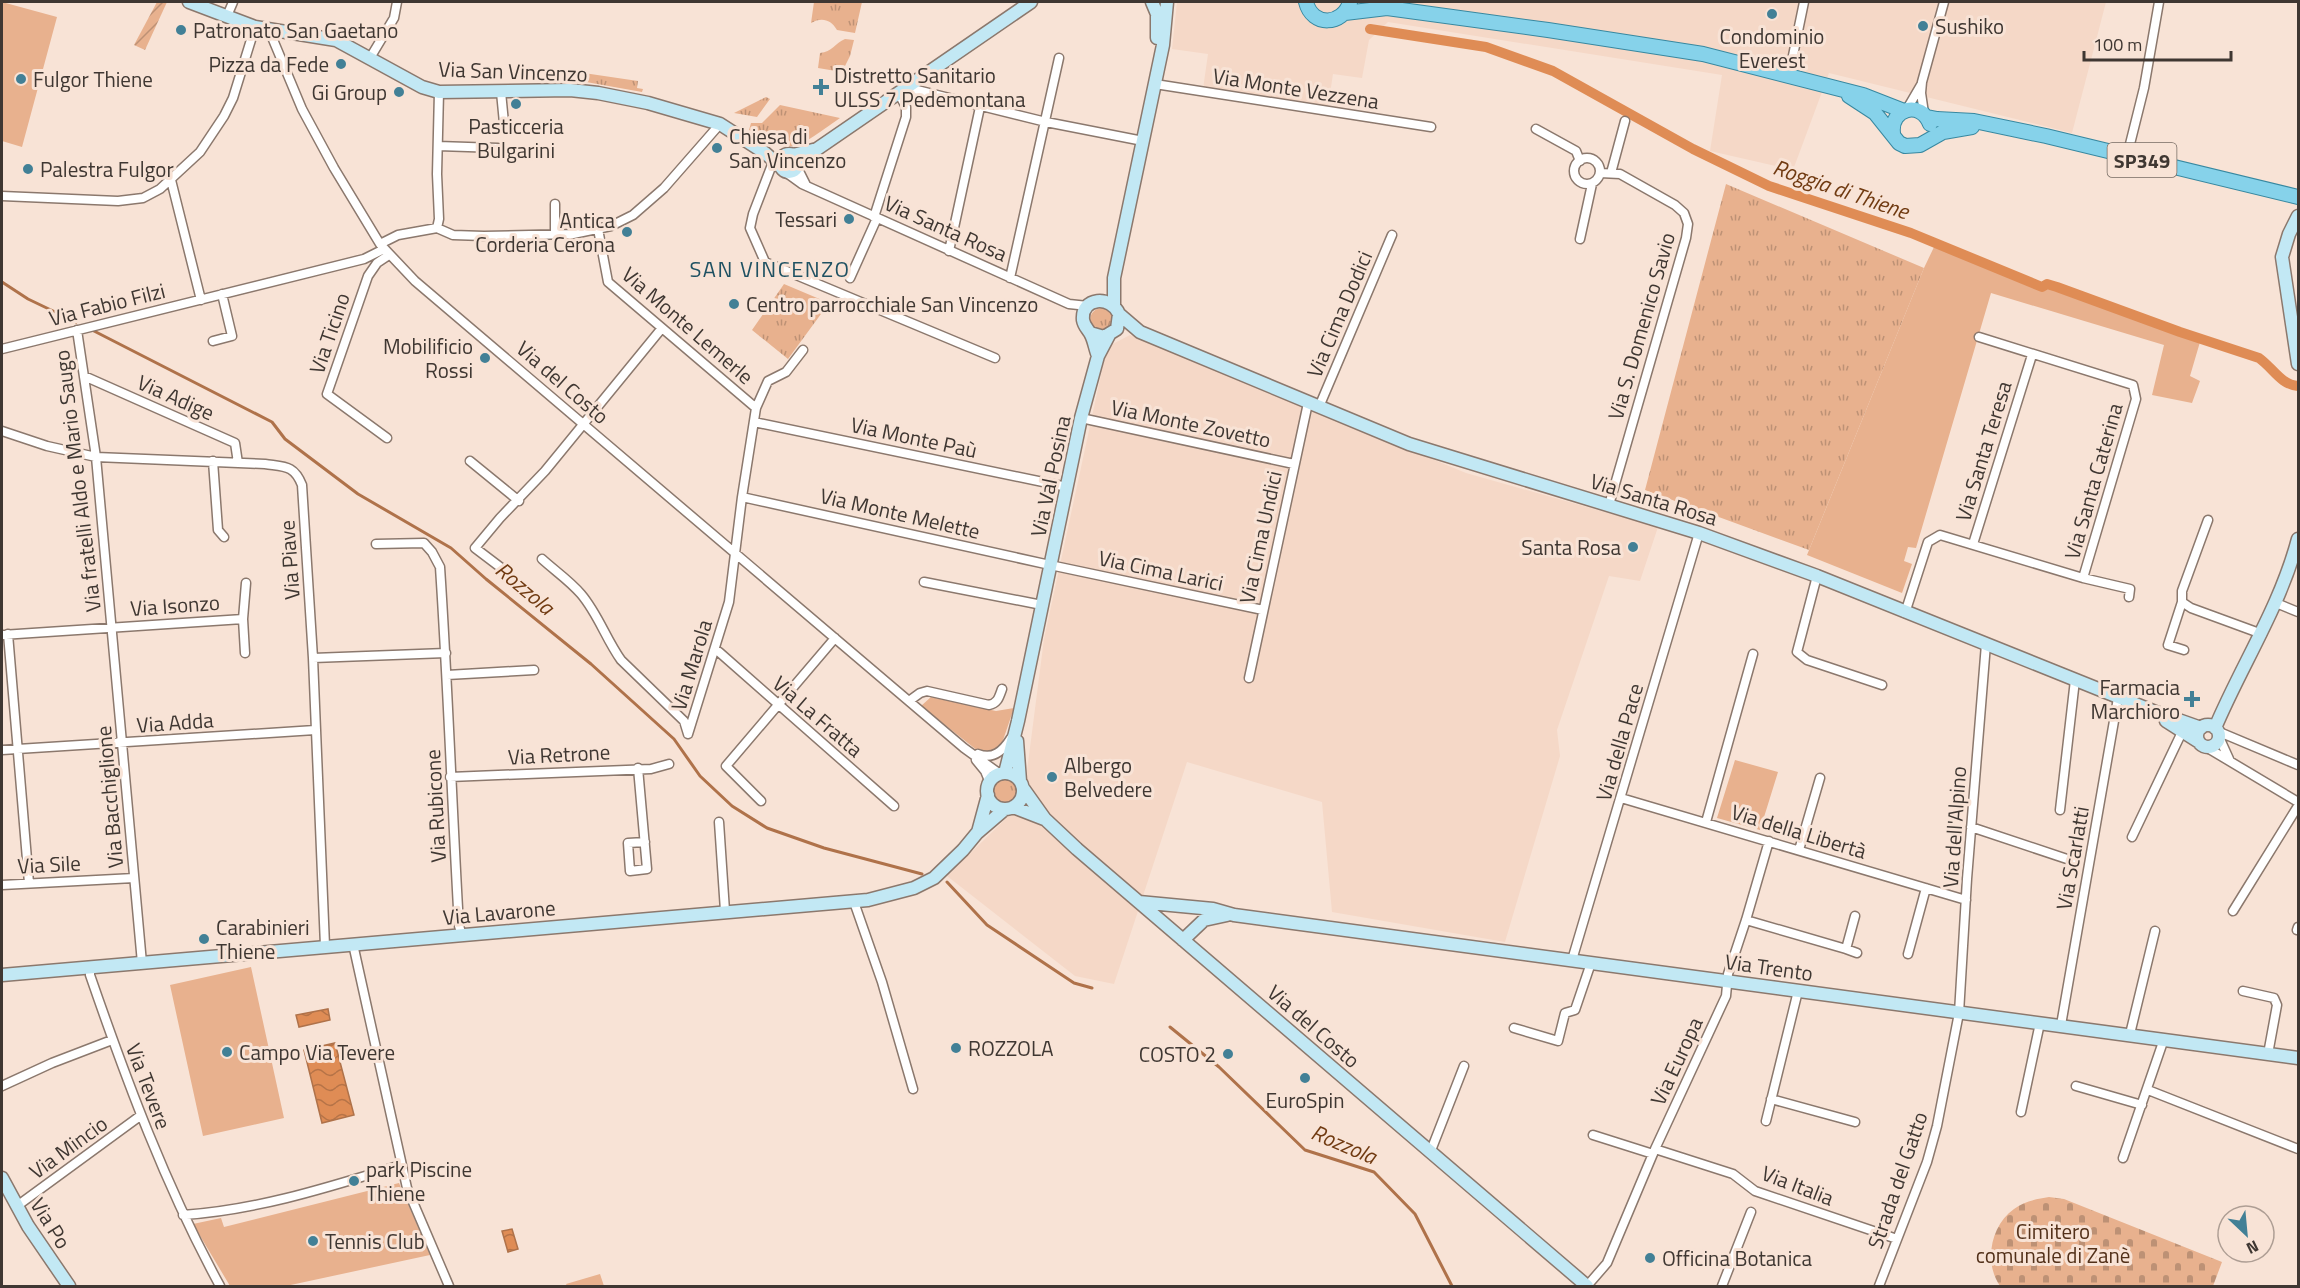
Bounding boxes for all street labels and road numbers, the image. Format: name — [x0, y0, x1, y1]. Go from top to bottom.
street label: Via San Vincenzo — [438, 52, 588, 90]
street label: Via Monte Vezzena — [1211, 59, 1382, 117]
road number: SP349 — [2108, 143, 2176, 177]
street label: Via Santa Rosa — [879, 187, 1013, 270]
street label: Via S. Domenico Savio — [1599, 229, 1683, 423]
street label: Via Cima Dodici — [1298, 246, 1380, 382]
street label: Via Monte Lemerle — [615, 259, 761, 391]
street label: Via Fabio Filzi — [45, 274, 169, 334]
street label: Via Ticino — [300, 288, 358, 378]
street label: Via del Costo — [510, 333, 616, 431]
street label: Via fratelli Aldo e Mario Saugo — [45, 348, 109, 614]
street label: Via Adige — [132, 366, 220, 428]
street label: Via Santa Teresa — [1946, 376, 2020, 525]
street label: Via Monte Zovetto — [1108, 390, 1274, 456]
street label: Via Santa Caterina — [2055, 399, 2131, 563]
street label: Via Monte Paù — [848, 408, 980, 466]
street label: Via Val Posina — [1022, 412, 1079, 540]
street label: Via Santa Rosa — [1586, 464, 1722, 534]
street label: Via Cima Undici — [1230, 468, 1290, 606]
street label: Via Monte Melette — [817, 479, 983, 547]
street label: Via Piave — [270, 519, 308, 601]
street label: Via Cima Larici — [1096, 541, 1226, 599]
street label: Via Isonzo — [129, 586, 221, 624]
street label: Via Marola — [662, 615, 720, 714]
street label: Via La Fratta — [766, 668, 871, 765]
street label: Via della Pace — [1587, 679, 1651, 805]
street label: Via Adda — [135, 703, 215, 741]
street label: Via Bacchiglione — [87, 725, 131, 869]
street label: Via Retrone — [507, 735, 611, 773]
street label: Via Rubicone — [416, 748, 454, 864]
street label: Via dell'Alpino — [1934, 765, 1974, 889]
street label: Via della Libertà — [1727, 795, 1871, 867]
street label: Via Scarlatti — [2047, 804, 2097, 912]
street label: Via Sile — [17, 846, 81, 882]
street label: Via Lavarone — [441, 891, 557, 933]
street label: Via Trento — [1723, 945, 1815, 989]
street label: Via del Costo — [1261, 977, 1367, 1075]
street label: Via Europa — [1642, 1011, 1711, 1110]
street label: Via Tevere — [118, 1038, 180, 1134]
street label: Strada del Gatto — [1859, 1107, 1935, 1253]
street label: Via Mincio — [22, 1108, 114, 1186]
street label: Via Italia — [1757, 1157, 1839, 1214]
street label: Via Po — [23, 1191, 79, 1255]

